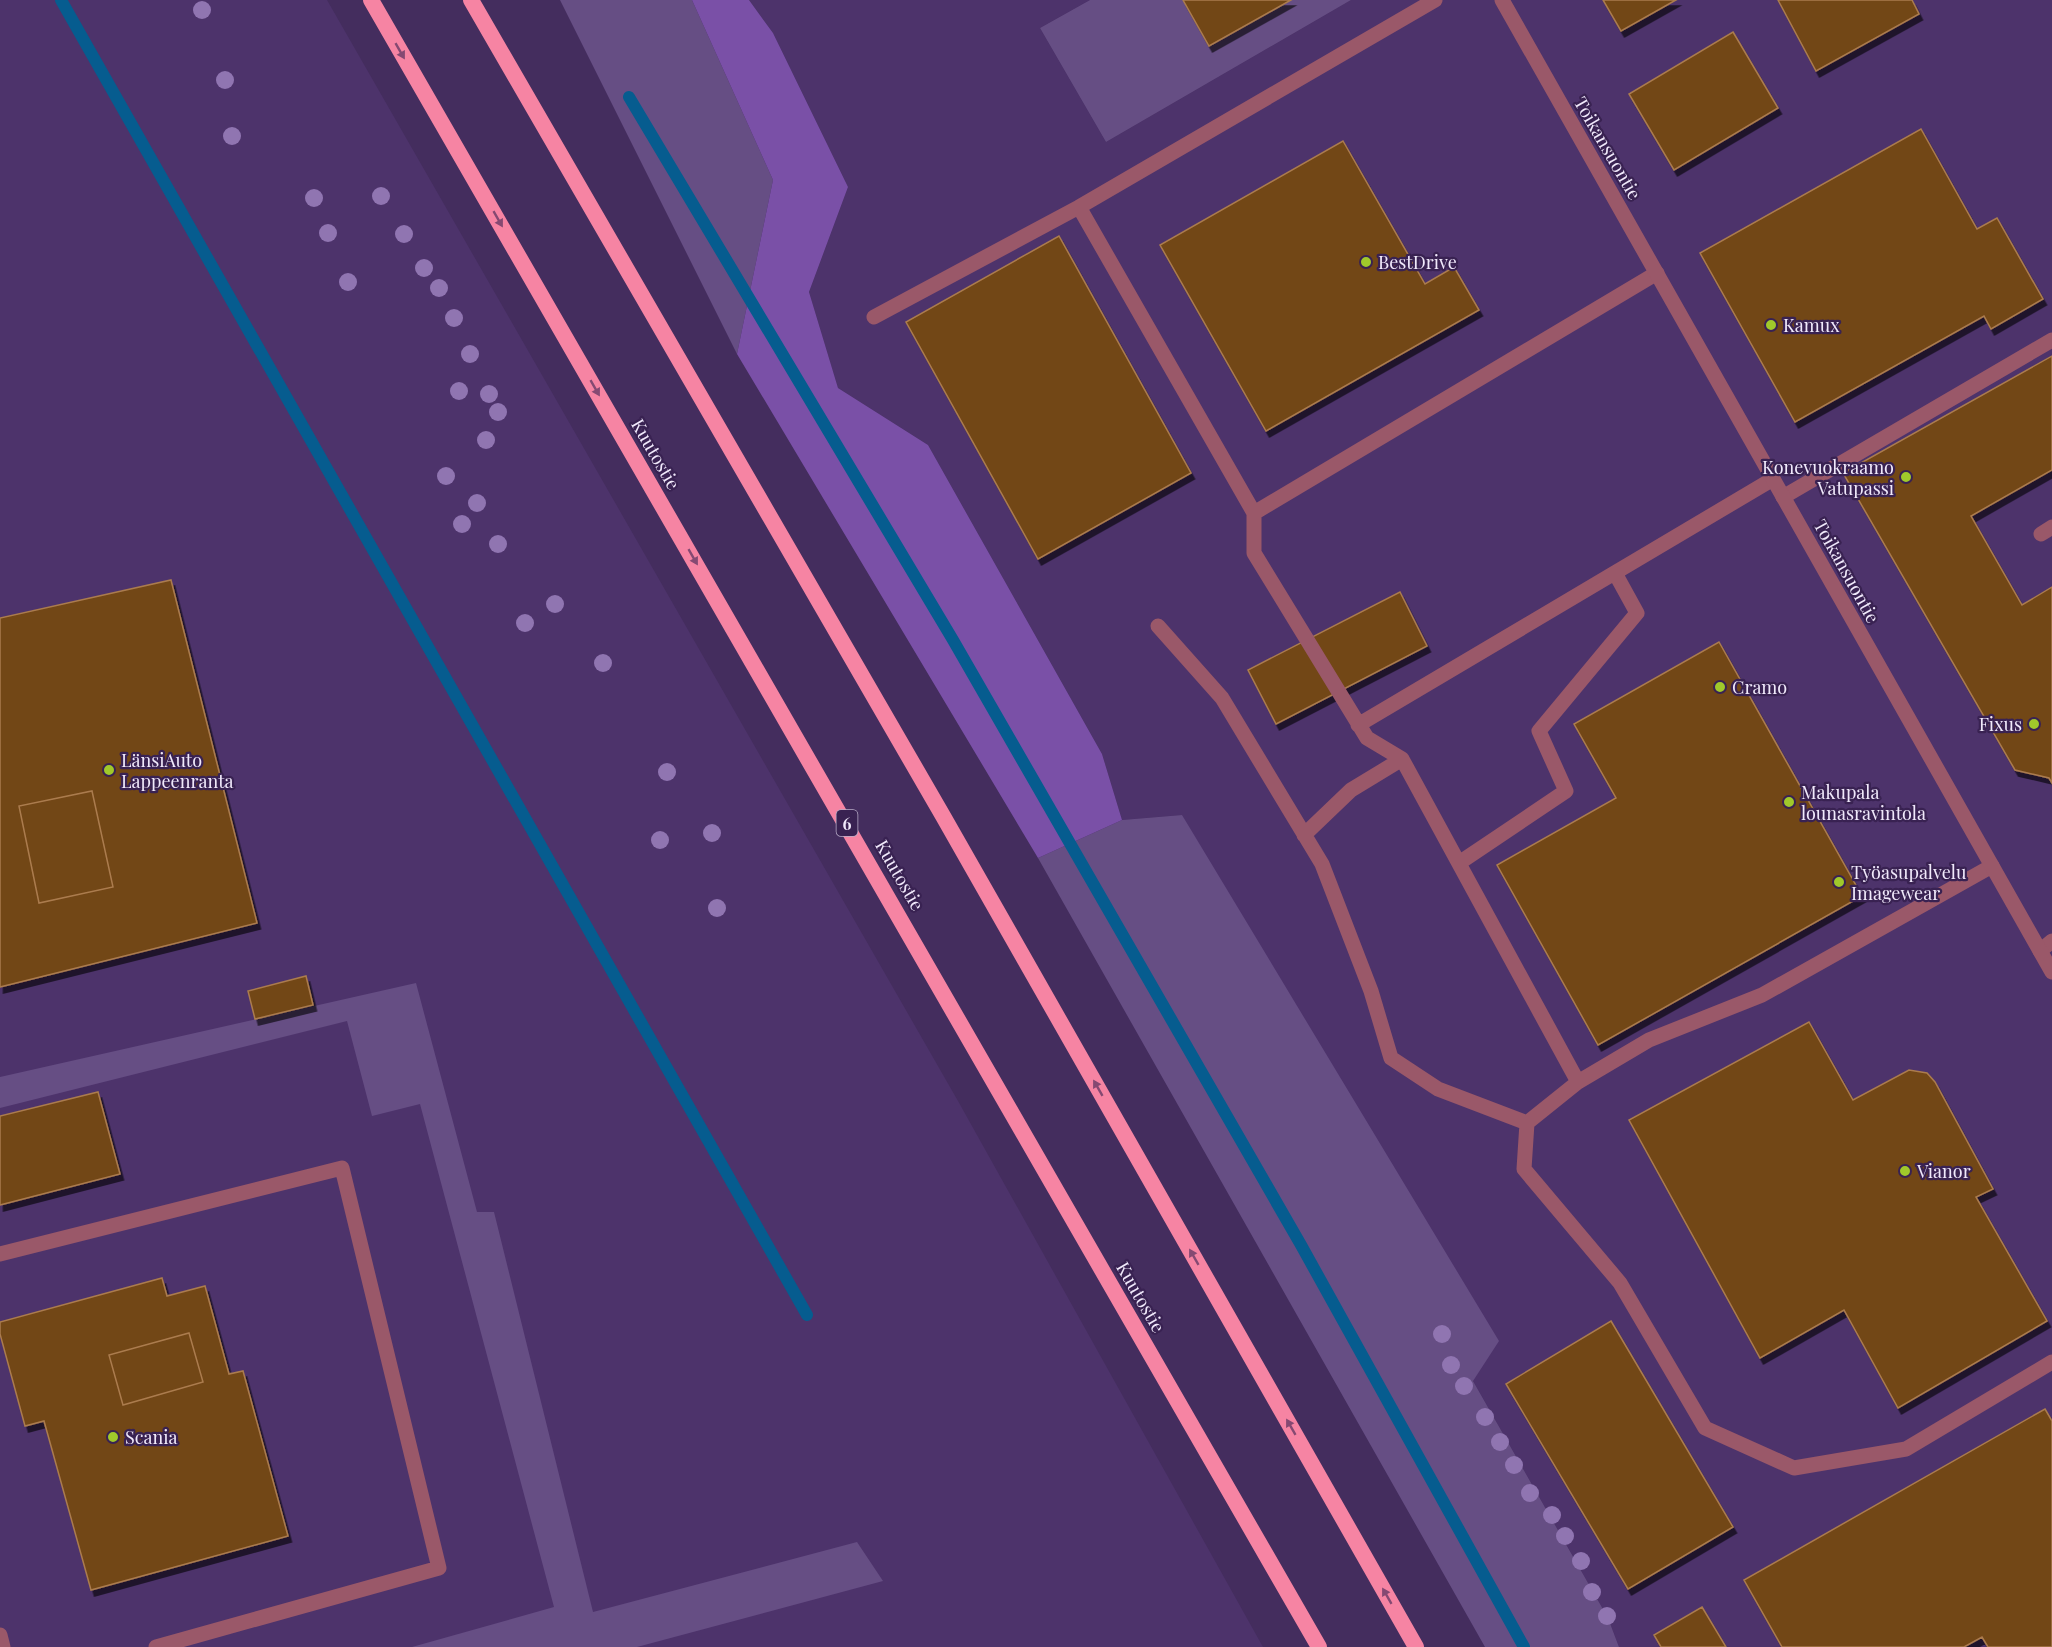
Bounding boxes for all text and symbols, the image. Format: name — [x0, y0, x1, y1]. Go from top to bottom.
one-way arrow — [395, 43, 405, 60]
street label: Toikansuontie — [1569, 92, 1647, 204]
one-way arrow — [493, 211, 503, 228]
place label: BestDrive — [1378, 250, 1457, 274]
marker: BestDrive — [1359, 255, 1373, 269]
place label: Kamux — [1783, 313, 1840, 337]
marker: Kamux — [1764, 318, 1778, 332]
one-way arrow — [590, 380, 601, 396]
street label: Kuutostie — [626, 414, 686, 494]
place label: Konevuokraamo Vatupassi — [1762, 455, 1894, 500]
marker: Konevuokraamo Vatupassi — [1899, 470, 1913, 484]
street label: Toikansuontie — [1809, 515, 1885, 627]
one-way arrow — [688, 549, 698, 566]
place label: Cramo — [1732, 675, 1787, 699]
marker: Cramo — [1713, 680, 1727, 694]
place label: Fixus — [1979, 712, 2022, 736]
marker: Fixus — [2027, 717, 2041, 731]
place label: LänsiAuto Lappeenranta — [121, 748, 234, 793]
marker: LänsiAuto Lappeenranta — [102, 763, 116, 777]
place label: Makupala lounasravintola — [1801, 780, 1926, 825]
marker: Makupala lounasravintola — [1782, 795, 1796, 809]
road number: 6 — [836, 810, 858, 836]
street label: Kuutostie — [870, 835, 930, 915]
place label: Työasupalvelu Imagewear — [1851, 860, 1967, 905]
marker: Työasupalvelu Imagewear — [1832, 875, 1846, 889]
one-way arrow — [1093, 1079, 1103, 1096]
place label: Vianor — [1916, 1159, 1971, 1183]
marker: Vianor — [1898, 1164, 1912, 1178]
one-way arrow — [1189, 1248, 1199, 1265]
street label: Kuutostie — [1111, 1257, 1171, 1337]
one-way arrow — [1285, 1419, 1296, 1435]
place label: Scania — [125, 1425, 177, 1449]
marker: Scania — [106, 1430, 120, 1444]
one-way arrow — [1382, 1587, 1392, 1604]

